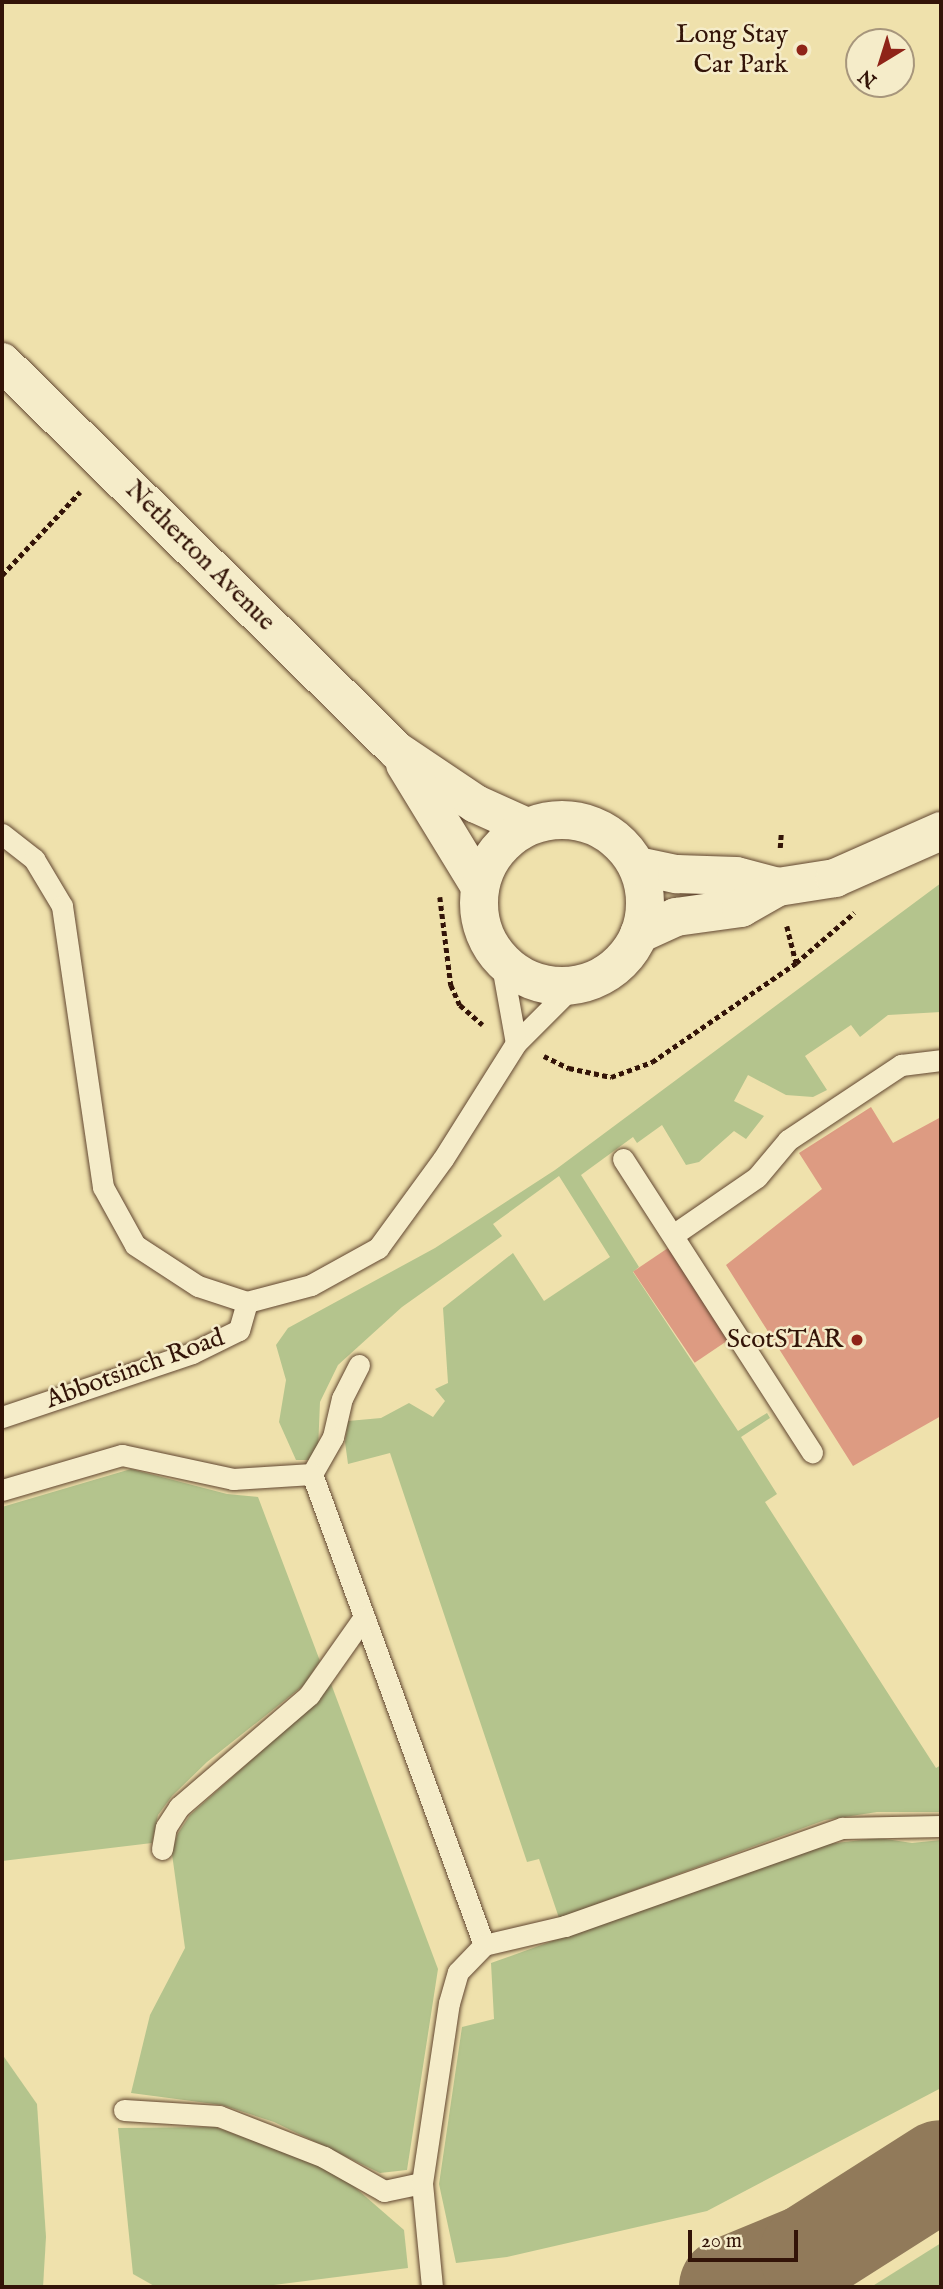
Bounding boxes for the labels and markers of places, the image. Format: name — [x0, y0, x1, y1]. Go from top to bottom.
place label: Long Stay Car Park — [676, 19, 788, 80]
marker: Long Stay Car Park — [794, 42, 810, 58]
place label: ScotSTAR — [727, 1324, 843, 1356]
marker: ScotSTAR — [849, 1332, 865, 1348]

